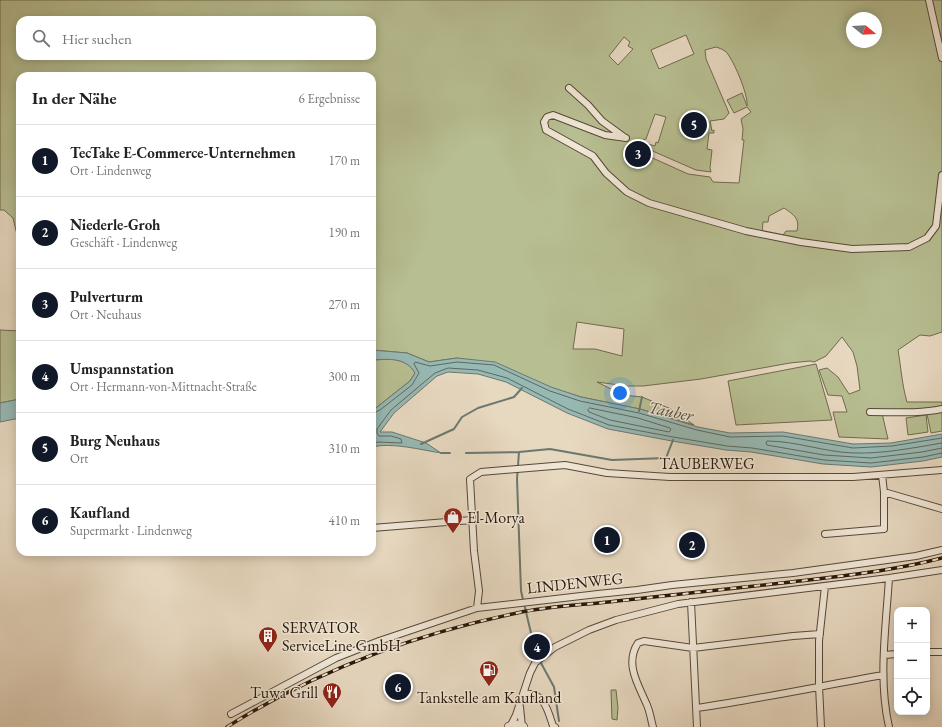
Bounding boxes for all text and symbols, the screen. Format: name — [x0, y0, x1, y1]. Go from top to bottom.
north arrow — [846, 12, 882, 48]
search box — [16, 16, 376, 60]
icon: search — [30, 27, 52, 49]
text: Hier suchen — [62, 29, 132, 48]
text: In der Nähe — [32, 87, 117, 109]
text: 6 Ergebnisse — [299, 90, 360, 107]
pin: 5 — [681, 110, 707, 140]
pin: 3 — [625, 139, 651, 169]
text: TecTake E-Commerce-Unternehmen — [70, 143, 296, 162]
text: 1 — [42, 152, 48, 169]
text: 170 m — [329, 152, 360, 169]
text: Ort · Lindenweg — [70, 162, 151, 179]
text: Niederle-Groh — [70, 215, 160, 234]
text: 2 — [42, 224, 48, 241]
text: 190 m — [329, 224, 360, 241]
text: Geschäft · Lindenweg — [70, 234, 177, 251]
text: Pulverturm — [70, 287, 143, 306]
text: 3 — [42, 296, 48, 313]
text: 270 m — [329, 296, 360, 313]
text: Ort · Neuhaus — [70, 306, 141, 323]
text: Umspannstation — [70, 359, 174, 378]
text: 4 — [42, 368, 48, 385]
text: 300 m — [329, 368, 360, 385]
text: Ort · Hermann-von-Mittnacht-Straße — [70, 378, 257, 395]
your location — [610, 383, 630, 403]
water label: Tauber — [647, 396, 697, 426]
text: Burg Neuhaus — [70, 431, 160, 450]
text: 5 — [42, 440, 48, 457]
text: 310 m — [329, 440, 360, 457]
text: Ort — [70, 450, 88, 467]
street label: TAUBERWEG — [659, 453, 755, 474]
text: Kaufland — [70, 503, 130, 522]
shop icon: El-Morya — [442, 506, 464, 534]
place label: El-Morya — [467, 507, 525, 528]
text: 6 — [42, 512, 48, 529]
text: 410 m — [329, 512, 360, 529]
text: Supermarkt · Lindenweg — [70, 522, 192, 539]
pin: 1 — [594, 525, 620, 555]
pin: 2 — [679, 530, 705, 560]
street label: LINDENWEG — [526, 567, 624, 598]
map controls — [894, 607, 930, 715]
button: + — [894, 607, 930, 643]
place label: SERVATOR ServiceLine GmbH — [282, 617, 401, 656]
building icon: SERVATOR ServiceLine GmbH — [257, 625, 279, 653]
pin: 4 — [524, 632, 550, 662]
button: − — [894, 643, 930, 679]
fuel station icon: Tankstelle am Kaufland — [478, 659, 500, 687]
pin: 6 — [385, 672, 411, 702]
button: locate — [894, 679, 930, 715]
restaurant icon: Tuwa Grill — [321, 681, 343, 709]
place label: Tuwa Grill — [250, 682, 318, 703]
place label: Tankstelle am Kaufland — [417, 687, 562, 708]

